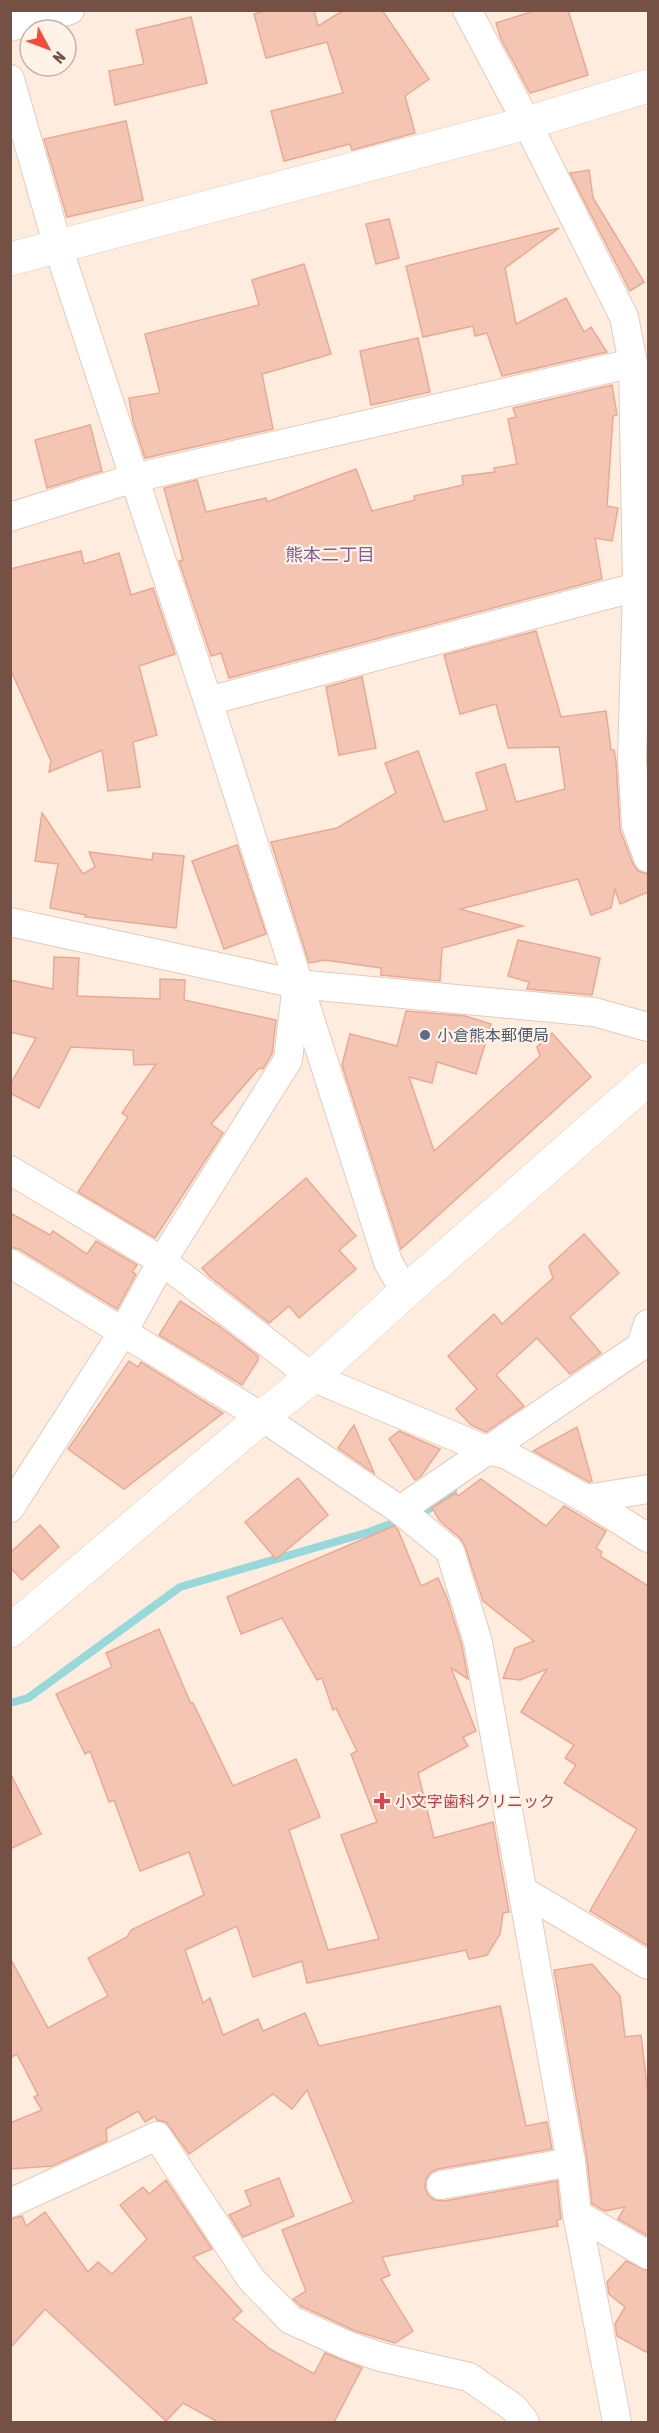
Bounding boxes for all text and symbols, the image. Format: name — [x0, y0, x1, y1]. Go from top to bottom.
north arrow — [18, 18, 78, 78]
text: N — [49, 48, 69, 67]
district label: 熊本二丁目 — [285, 544, 375, 565]
place label: 小倉熊本郵便局 — [437, 1026, 549, 1044]
marker: 小倉熊本郵便局 — [418, 1028, 432, 1042]
marker: 小文字歯科クリニック — [373, 1792, 391, 1810]
place label: 小文字歯科クリニック — [395, 1792, 555, 1810]

